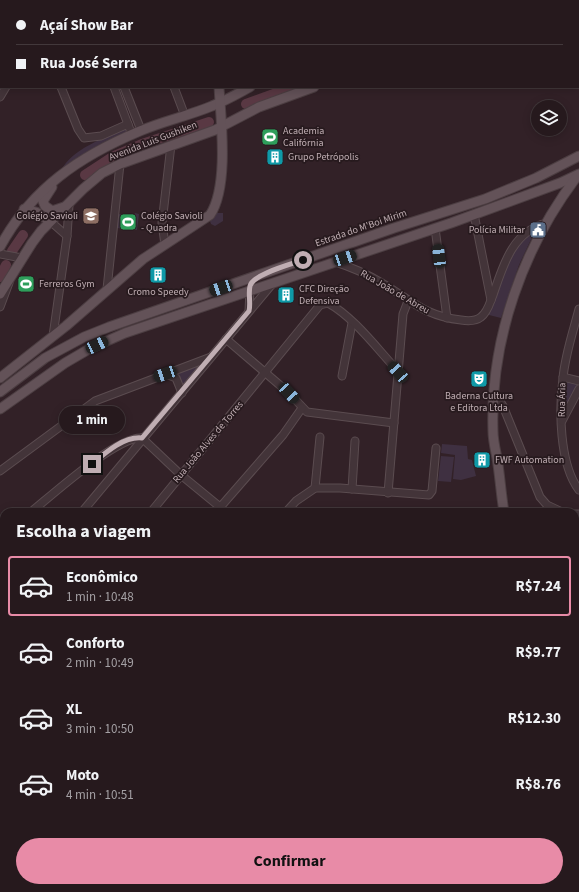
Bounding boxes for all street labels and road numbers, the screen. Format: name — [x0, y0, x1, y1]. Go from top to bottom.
street label: Avenida Luis Gushiken — [107, 118, 199, 164]
street label: Estrada do M'Boi Mirim — [313, 206, 409, 250]
street label: Rua João de Abreu — [358, 266, 432, 318]
street label: Rua Ária — [555, 383, 569, 417]
street label: Rua João Alves de Torres — [170, 398, 246, 486]

